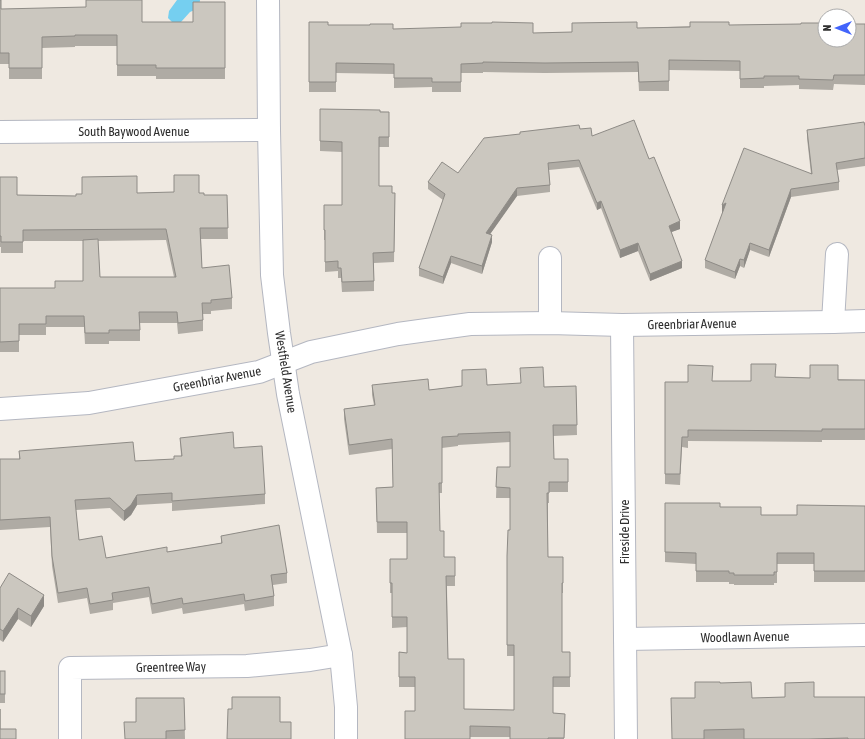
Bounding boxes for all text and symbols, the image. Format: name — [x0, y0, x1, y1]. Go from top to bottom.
north arrow — [817, 8, 857, 48]
text: N — [821, 25, 833, 31]
street label: South Baywood Avenue — [78, 124, 190, 139]
street label: Greenbriar Avenue — [647, 316, 737, 332]
street label: Westfield Avenue — [272, 330, 300, 414]
street label: Greenbriar Avenue — [172, 363, 262, 395]
street label: Fireside Drive — [617, 500, 632, 564]
street label: Woodlawn Avenue — [701, 629, 790, 645]
street label: Greentree Way — [136, 659, 207, 675]

